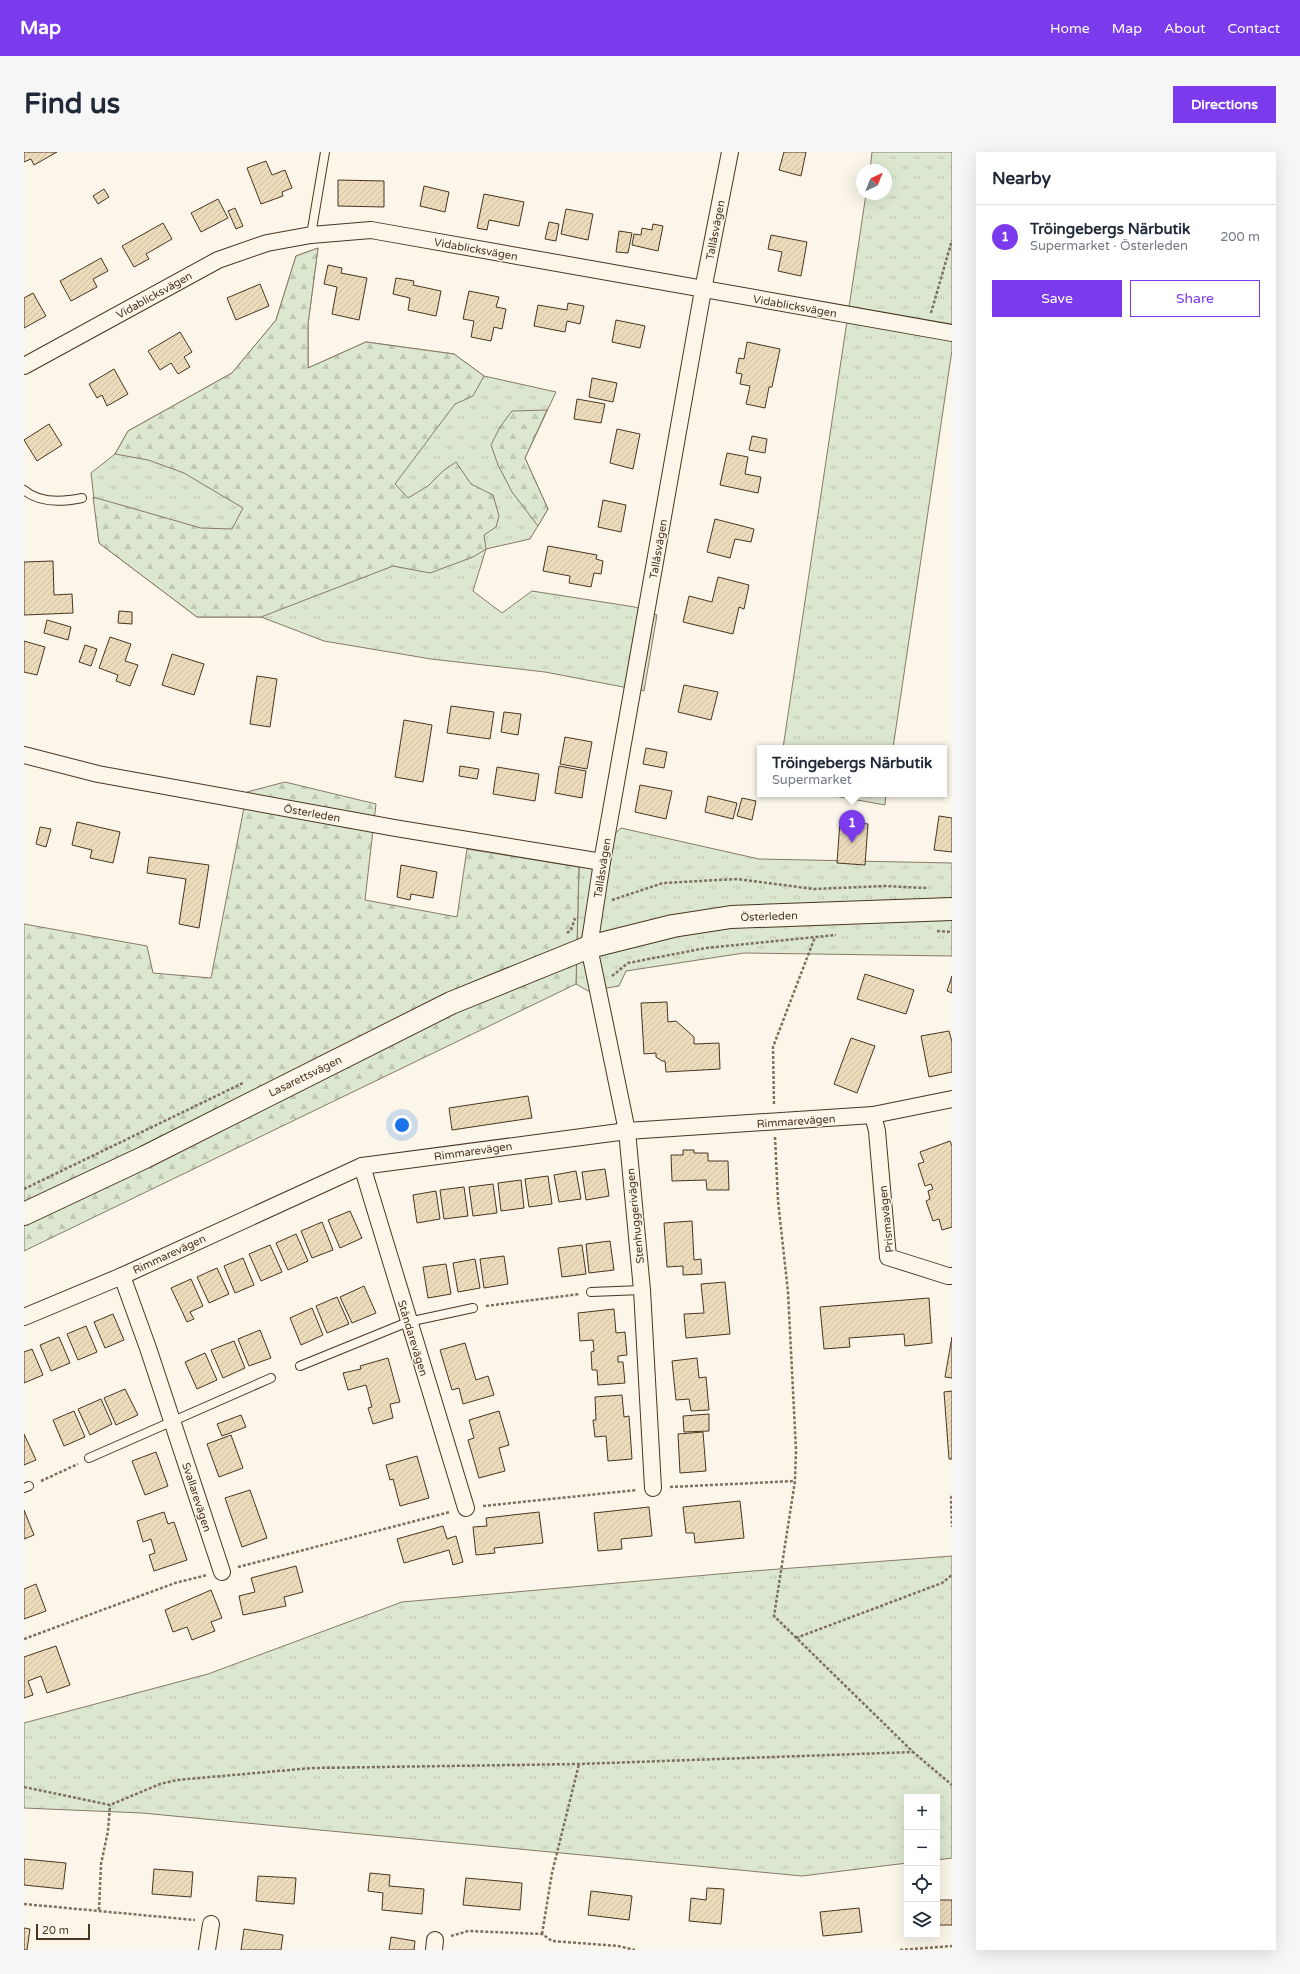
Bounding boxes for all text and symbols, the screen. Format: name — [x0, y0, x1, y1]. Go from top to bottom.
text: Map — [20, 17, 61, 39]
text: Home — [1050, 20, 1090, 37]
text: Map — [1112, 20, 1142, 37]
text: About — [1164, 20, 1206, 37]
text: Contact — [1228, 20, 1280, 37]
button: Directions — [1173, 86, 1276, 123]
text: Find us — [24, 87, 120, 121]
north arrow — [856, 164, 892, 200]
text: Nearby — [992, 168, 1051, 189]
street label: Tallåsvägen — [703, 199, 728, 261]
text: Tröingebergs Närbutik — [1030, 220, 1190, 238]
text: 1 — [1001, 229, 1009, 245]
text: 200 m — [1220, 229, 1260, 245]
street label: Vidablicksvägen — [433, 236, 519, 263]
text: Supermarket · Österleden — [1030, 238, 1188, 254]
street label: Vidablicksvägen — [114, 269, 194, 322]
button: Save — [992, 280, 1122, 317]
button: Share — [1130, 280, 1260, 317]
street label: Vidablicksvägen — [752, 293, 838, 320]
street label: Tallåsvägen — [647, 518, 670, 580]
popup — [757, 745, 947, 797]
text: Tröingebergs Närbutik — [772, 754, 932, 772]
text: Supermarket — [772, 772, 852, 788]
street label: Österleden — [282, 802, 341, 825]
pin: 1 — [839, 810, 865, 843]
street label: Tallåsvägen — [591, 837, 614, 899]
street label: Österleden — [740, 909, 798, 924]
street label: Lasarettsvägen — [267, 1053, 344, 1100]
street label: Rimmarevägen — [756, 1112, 836, 1131]
your location — [392, 1115, 412, 1135]
street label: Rimmarevägen — [433, 1140, 513, 1163]
street label: Stenhuggerivägen — [624, 1168, 647, 1264]
street label: Prismavägen — [877, 1185, 896, 1253]
street label: Rimmarevägen — [131, 1232, 208, 1277]
street label: Ståndarevägen — [395, 1299, 430, 1378]
street label: Svallarevägen — [179, 1461, 214, 1533]
map controls — [904, 1794, 940, 1938]
button: + — [904, 1794, 940, 1830]
button: − — [904, 1830, 940, 1866]
button: locate — [904, 1866, 940, 1902]
button: layers — [904, 1902, 940, 1938]
scale bar — [36, 1922, 90, 1941]
text: 20 m — [42, 1924, 69, 1937]

